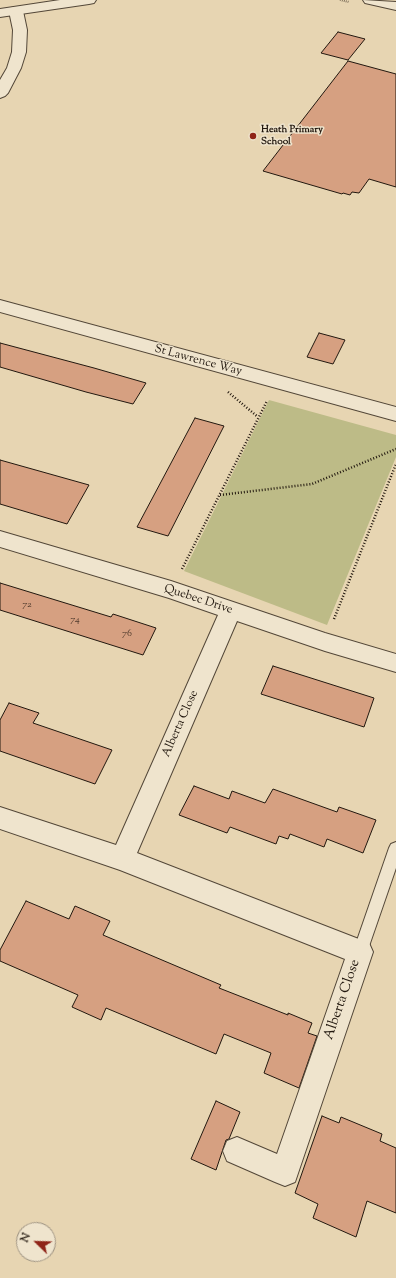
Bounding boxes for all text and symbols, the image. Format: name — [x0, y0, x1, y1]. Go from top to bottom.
place label: Heath Primary School — [261, 124, 323, 148]
marker: Heath Primary School — [248, 131, 258, 141]
street label: St Lawrence Way — [153, 342, 243, 380]
street label: Quebec Drive — [162, 582, 234, 618]
house number: 72 — [22, 599, 32, 611]
house number: 74 — [70, 614, 80, 626]
house number: 76 — [122, 628, 132, 640]
street label: Alberta Close — [160, 688, 202, 760]
street label: Alberta Close — [321, 958, 365, 1042]
north arrow — [16, 1222, 56, 1262]
text: N — [17, 1231, 35, 1245]

